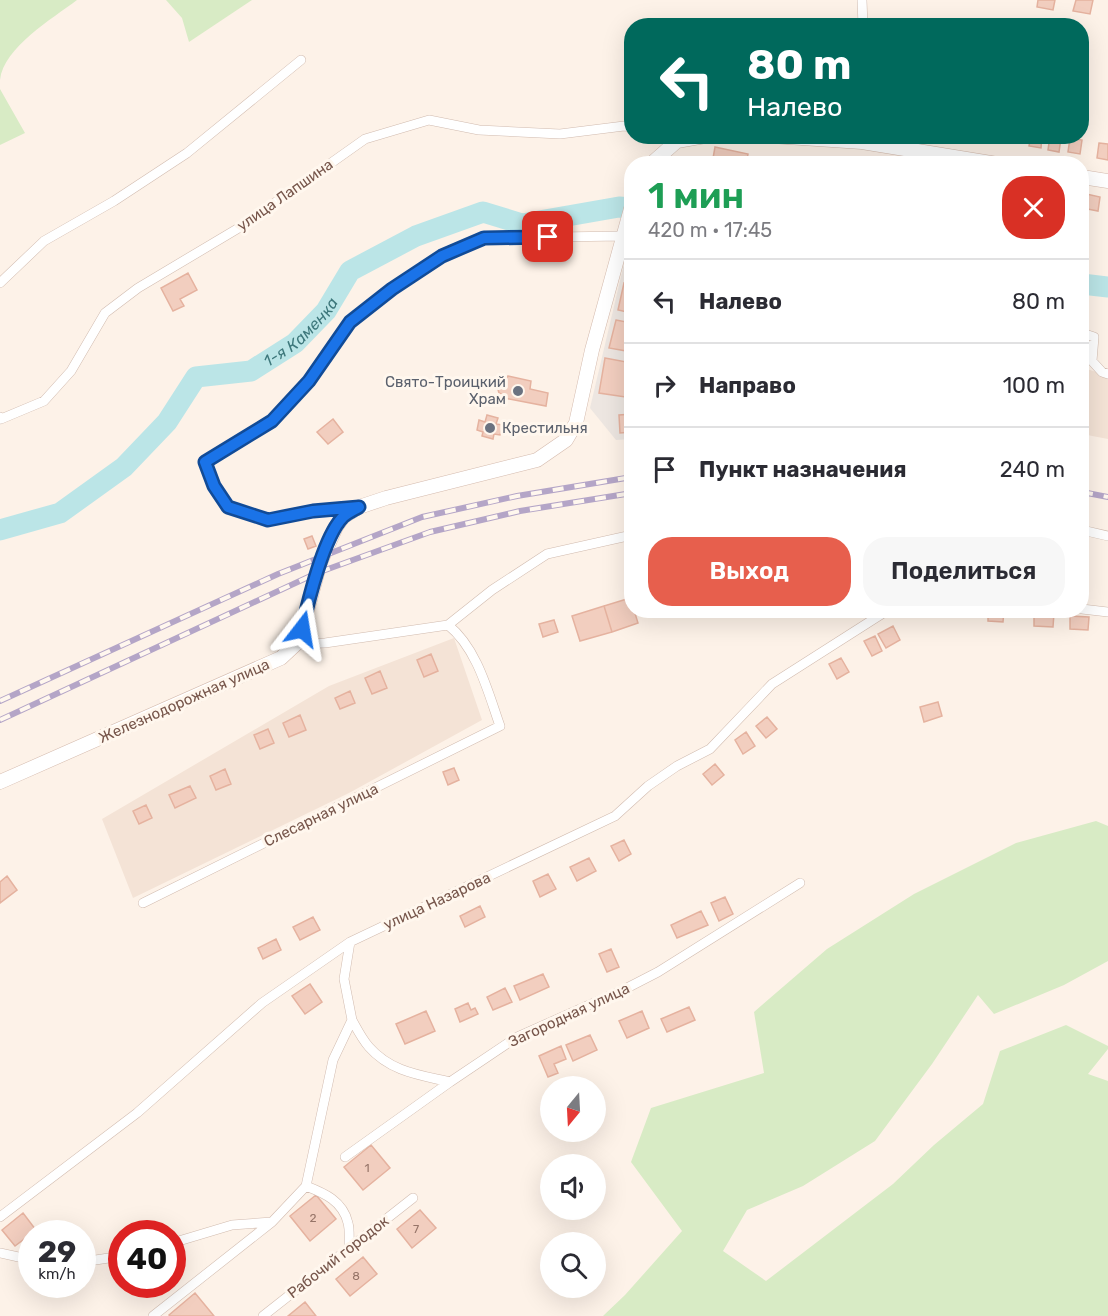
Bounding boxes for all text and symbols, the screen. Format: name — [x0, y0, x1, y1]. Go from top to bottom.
text: 80 m — [747, 40, 851, 90]
icon: left — [648, 42, 726, 120]
text: Налево — [747, 91, 843, 123]
street label: улица Лапшина — [234, 155, 336, 235]
text: 1 мин — [648, 174, 744, 217]
button: close — [1002, 176, 1065, 239]
pin — [522, 211, 573, 262]
text: 420 m · 17:45 — [648, 218, 772, 242]
icon: arrive — [531, 220, 564, 253]
icon: left — [648, 285, 681, 318]
text: Налево — [699, 288, 782, 315]
text: 80 m — [1012, 288, 1065, 315]
water label: 1-я Каменка — [260, 294, 341, 370]
icon: right — [648, 369, 681, 402]
text: Направо — [699, 372, 796, 399]
text: 100 m — [1003, 372, 1065, 399]
place label: Свято-Троицкий Храм — [385, 373, 506, 408]
marker: Свято-Троицкий Храм — [511, 384, 525, 398]
place label: Крестильня — [502, 419, 588, 437]
marker: Крестильня — [483, 421, 497, 435]
icon: arrive — [648, 453, 681, 486]
text: Пункт назначения — [699, 456, 907, 483]
text: 240 m — [1000, 456, 1065, 483]
button: Выход — [648, 537, 851, 606]
button: Поделиться — [863, 537, 1065, 606]
position arrow — [270, 597, 334, 661]
street label: Железнодорожная улица — [96, 655, 272, 747]
street label: Слесарная улица — [261, 780, 381, 850]
street label: улица Назарова — [381, 868, 493, 934]
street label: Загородная улица — [506, 979, 632, 1051]
north arrow — [540, 1076, 606, 1142]
map controls — [540, 1076, 606, 1298]
button: sound — [540, 1154, 606, 1220]
house number: 1 — [364, 1161, 370, 1175]
house number: 2 — [309, 1211, 317, 1225]
street label: Рабочий городок — [284, 1212, 392, 1302]
speed limit sign: 40 — [108, 1220, 186, 1298]
house number: 7 — [413, 1222, 419, 1236]
button: search — [540, 1232, 606, 1298]
text: 29 — [38, 1234, 76, 1270]
text: km/h — [38, 1265, 76, 1283]
house number: 8 — [352, 1269, 360, 1283]

